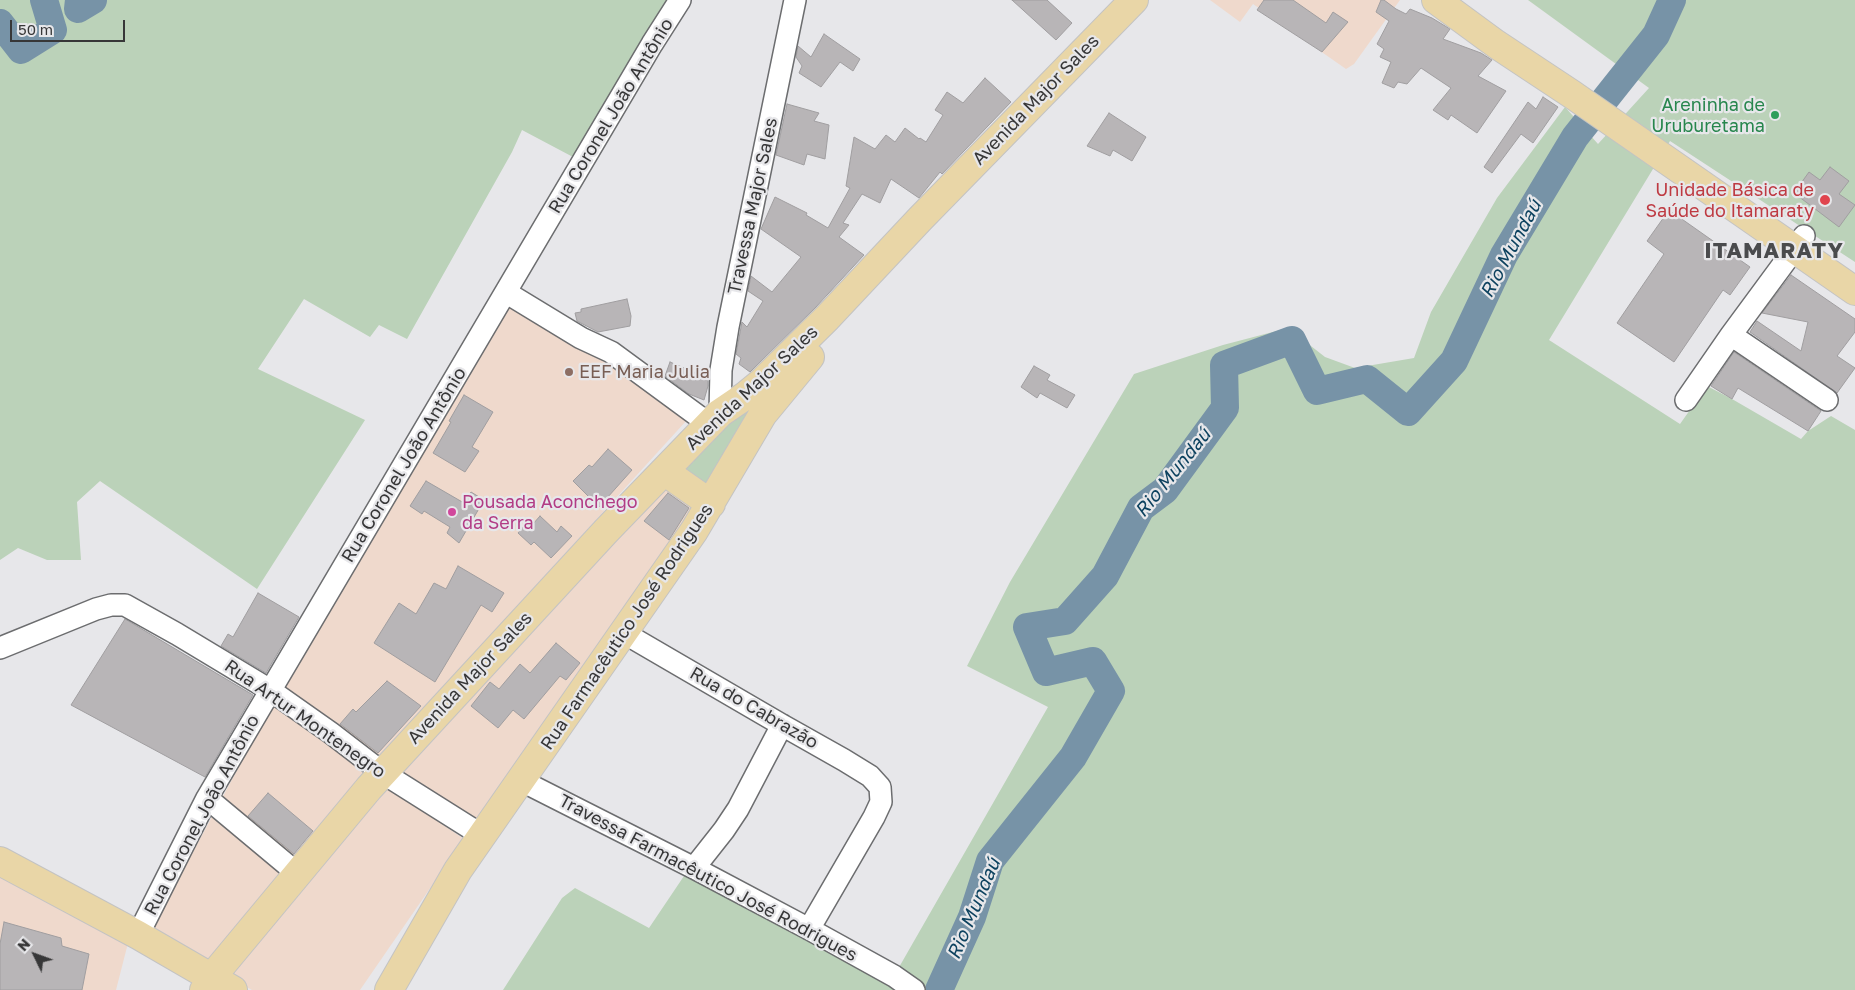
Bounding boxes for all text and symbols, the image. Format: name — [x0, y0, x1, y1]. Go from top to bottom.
scale bar — [12, 10, 128, 42]
street label: Rua Coronel João Antônio — [544, 15, 678, 217]
text: 50 m — [18, 20, 53, 38]
street label: Avenida Major Sales — [968, 30, 1104, 170]
place label: Areninha de Uruburetama — [1651, 94, 1765, 136]
marker: Areninha de Uruburetama — [1769, 109, 1781, 121]
street label: Travessa Major Sales — [724, 116, 782, 296]
place label: Unidade Básica de Saúde do Itamaraty — [1645, 179, 1814, 222]
marker: Unidade Básica de Saúde do Itamaraty — [1818, 193, 1832, 207]
water label: Rio Mundaú — [1476, 196, 1546, 302]
district label: ITAMARATY — [1703, 238, 1845, 264]
street label: Avenida Major Sales — [681, 321, 823, 455]
place label: EEF Maria Julia — [579, 361, 710, 383]
street label: Rua Coronel João Antônio — [337, 364, 471, 566]
marker: EEF Maria Julia — [563, 366, 575, 378]
water label: Rio Mundaú — [1130, 424, 1216, 522]
place label: Pousada Aconchego da Serra — [462, 491, 637, 534]
street label: Rua Farmacêutico José Rodrigues — [536, 500, 718, 754]
marker: Pousada Aconchego da Serra — [446, 506, 458, 518]
street label: Avenida Major Sales — [403, 607, 537, 749]
street label: Rua Artur Montenegro — [220, 655, 390, 783]
street label: Rua do Cabrazão — [686, 663, 822, 753]
street label: Rua Coronel João Antônio — [140, 711, 264, 919]
street label: Travessa Farmacêutico José Rodrigues — [555, 790, 861, 966]
water label: Rio Mundaú — [942, 855, 1006, 963]
north arrow — [10, 930, 60, 980]
text: N — [14, 935, 33, 954]

